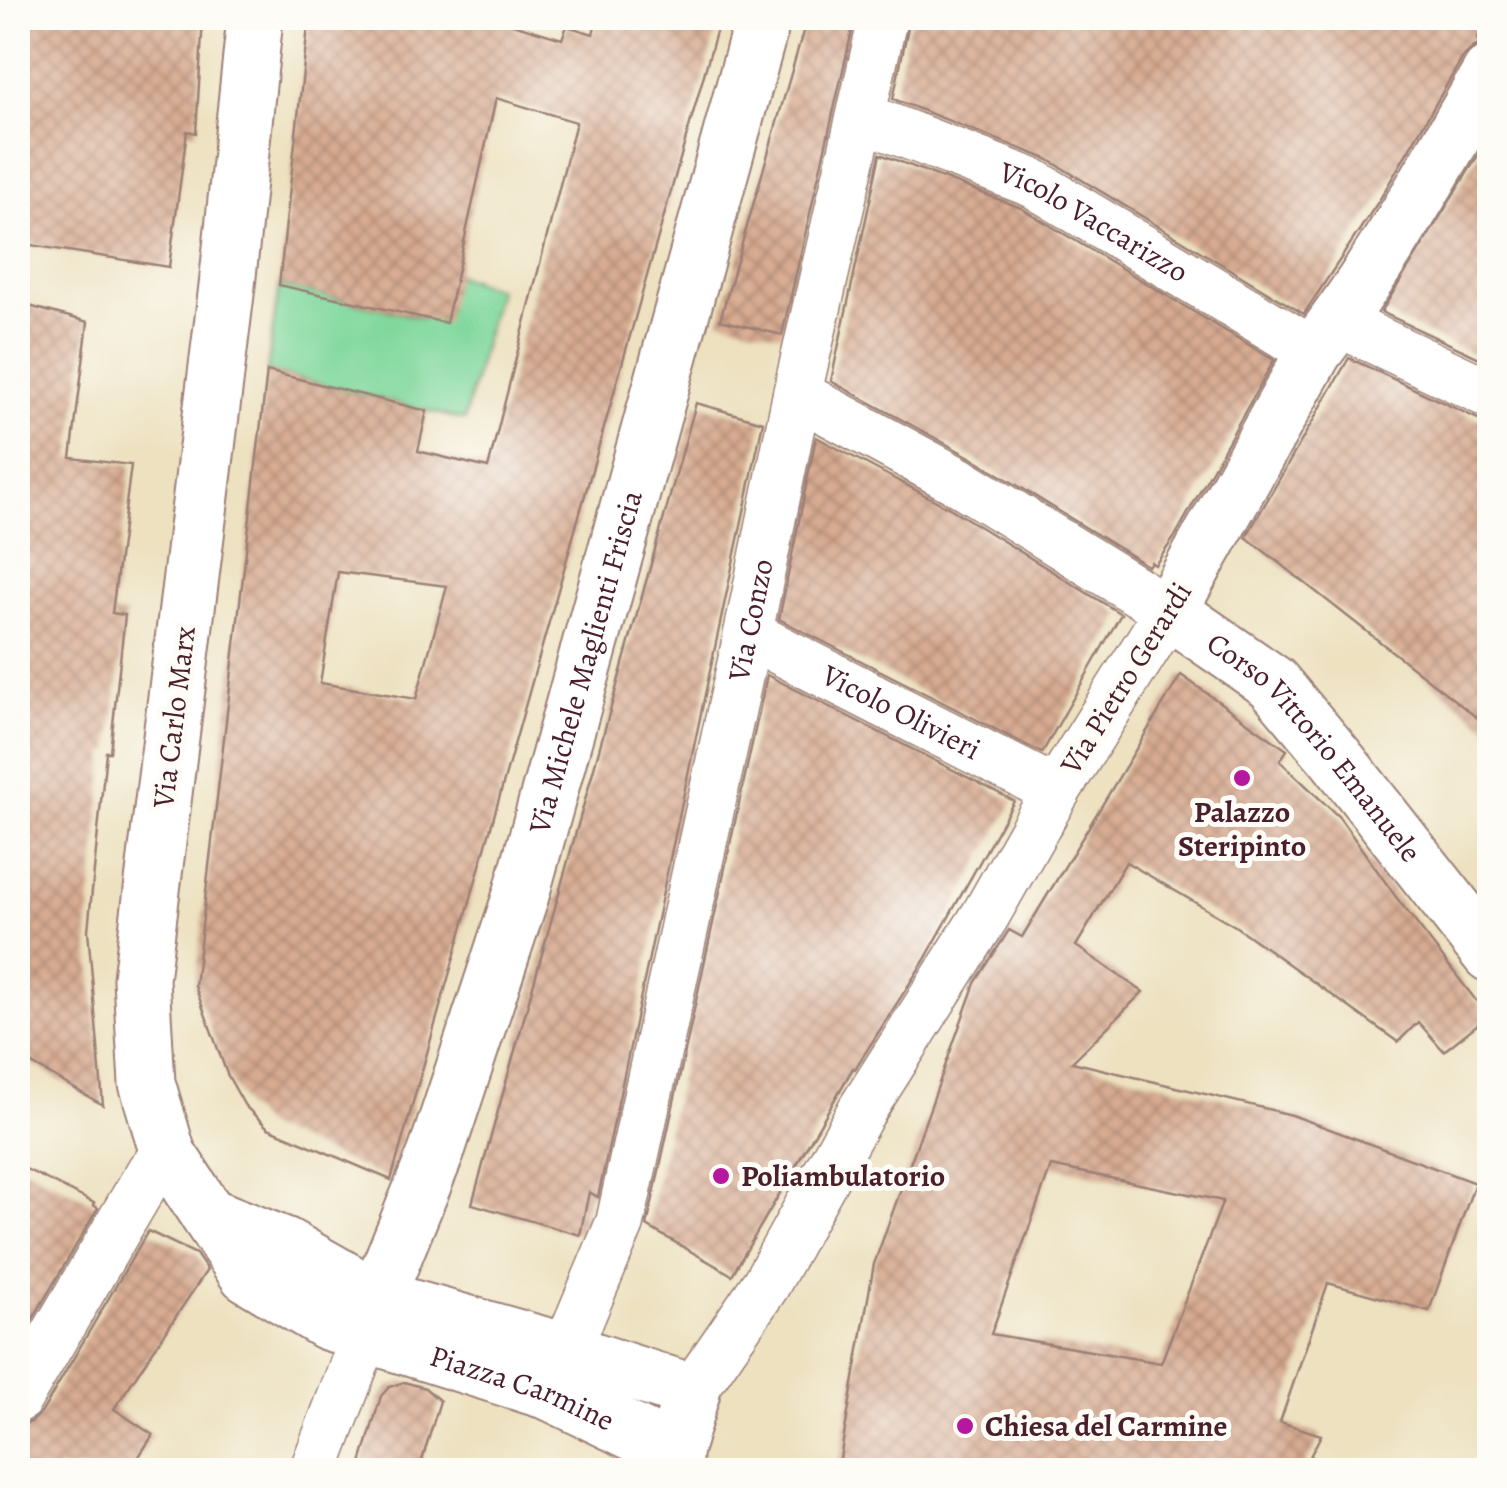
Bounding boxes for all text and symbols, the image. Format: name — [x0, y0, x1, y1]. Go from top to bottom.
street label: Vicolo Vaccarizzo — [993, 152, 1196, 292]
street label: Via Michele Maglienti Friscia — [519, 486, 652, 839]
street label: Via Conzo — [718, 555, 783, 686]
street label: Via Pietro Gerardi — [1050, 574, 1201, 782]
street label: Corso Vittorio Emanuele — [1199, 623, 1430, 871]
street label: Via Carlo Marx — [143, 624, 205, 811]
street label: Vicolo Olivieri — [814, 655, 987, 769]
marker: Palazzo Steripinto — [1231, 767, 1253, 789]
place label: Palazzo Steripinto — [1178, 792, 1306, 866]
place label: Poliambulatorio — [741, 1156, 945, 1196]
marker: Poliambulatorio — [710, 1165, 732, 1187]
street label: Piazza Carmine — [425, 1336, 621, 1440]
place label: Chiesa del Carmine — [985, 1406, 1227, 1446]
marker: Chiesa del Carmine — [954, 1415, 976, 1437]

